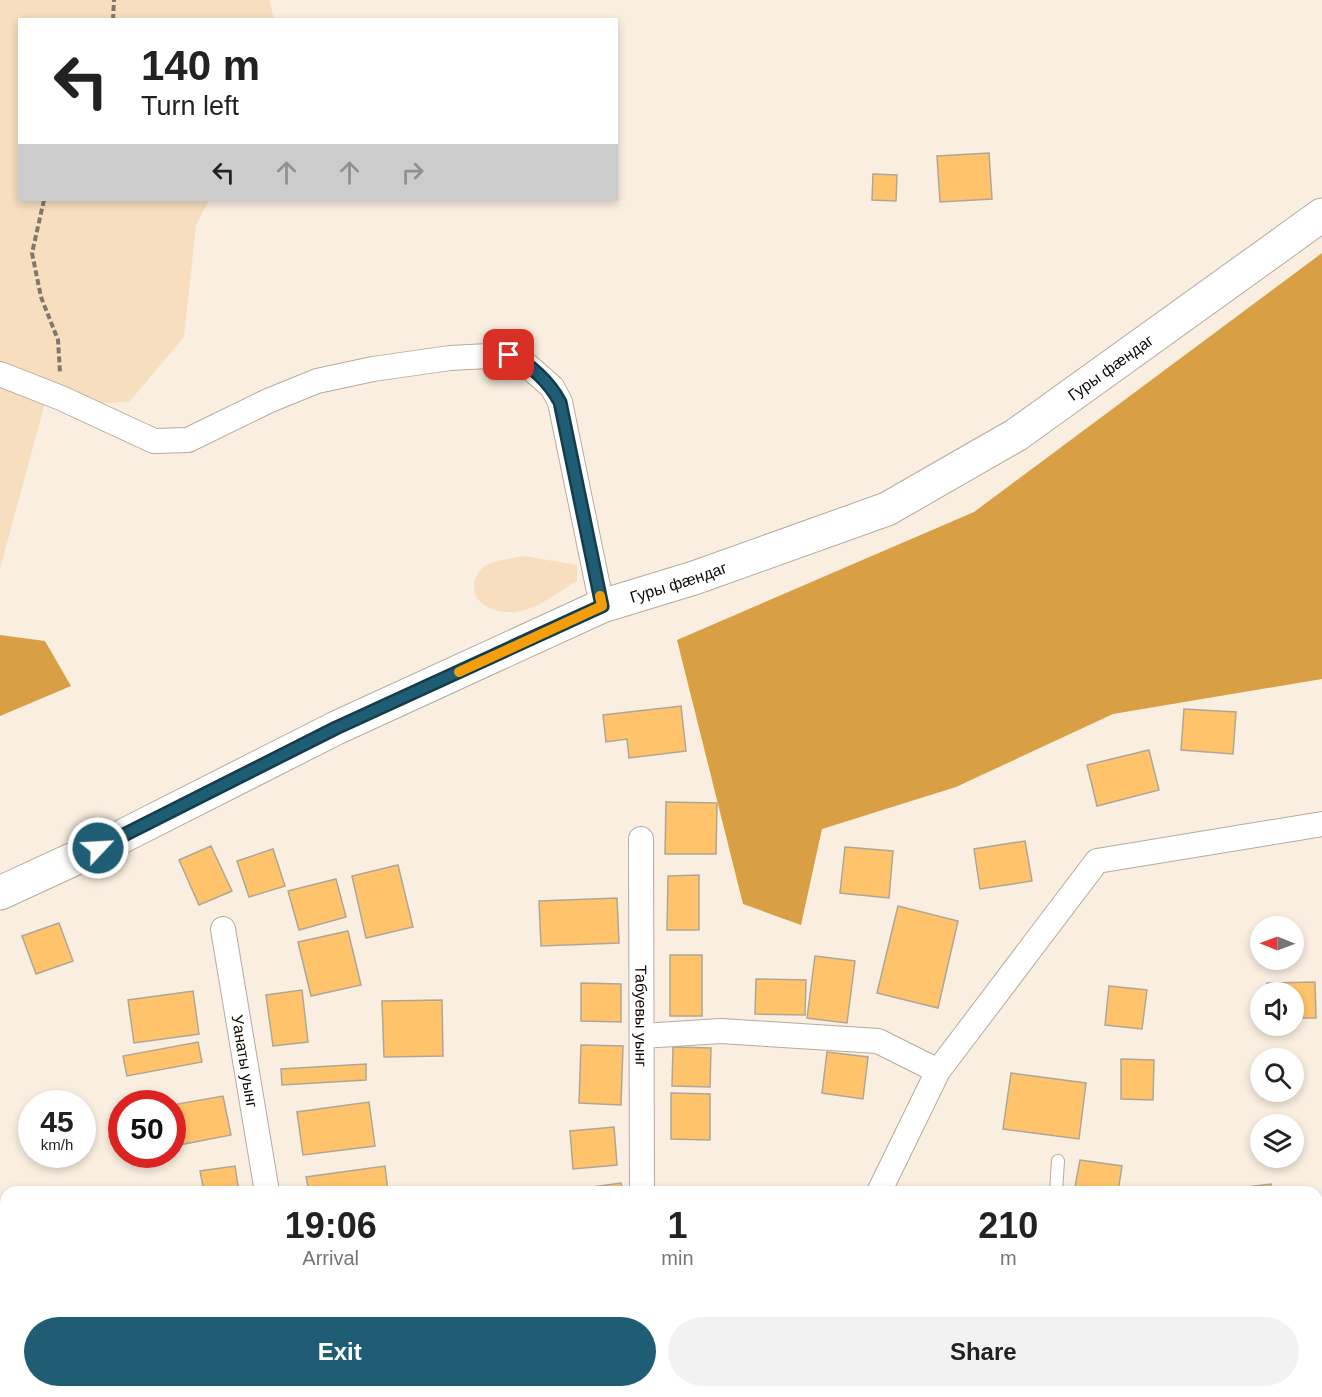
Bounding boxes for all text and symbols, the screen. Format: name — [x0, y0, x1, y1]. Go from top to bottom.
icon: left — [42, 42, 120, 120]
text: 140 m — [141, 42, 260, 89]
text: Turn left — [141, 91, 239, 121]
icon: left — [207, 156, 240, 189]
icon: ahead — [270, 156, 303, 189]
icon: ahead — [333, 156, 366, 189]
icon: right — [396, 156, 429, 189]
pin — [483, 329, 534, 380]
street label: Гуры фӕндаг — [1064, 331, 1156, 403]
icon: arrive — [492, 338, 525, 371]
street label: Гуры фӕндаг — [628, 558, 729, 605]
position arrow — [66, 816, 130, 880]
north arrow — [1250, 916, 1304, 970]
map controls — [1250, 916, 1304, 1168]
street label: Табуевы уынг — [633, 965, 650, 1067]
button: sound — [1250, 982, 1304, 1036]
street label: Уанаты уынг — [229, 1013, 261, 1109]
button: search — [1250, 1048, 1304, 1102]
speed limit sign: 50 — [108, 1090, 186, 1168]
text: 45 — [40, 1105, 74, 1138]
button: layers — [1250, 1114, 1304, 1168]
text: km/h — [41, 1136, 73, 1153]
text: 19:06 — [285, 1205, 377, 1246]
text: 1 — [667, 1205, 687, 1246]
text: 210 — [978, 1205, 1038, 1246]
text: Arrival — [302, 1247, 359, 1269]
text: min — [661, 1247, 694, 1269]
text: m — [1000, 1247, 1017, 1269]
button: Exit — [24, 1317, 656, 1386]
button: Share — [668, 1317, 1299, 1386]

